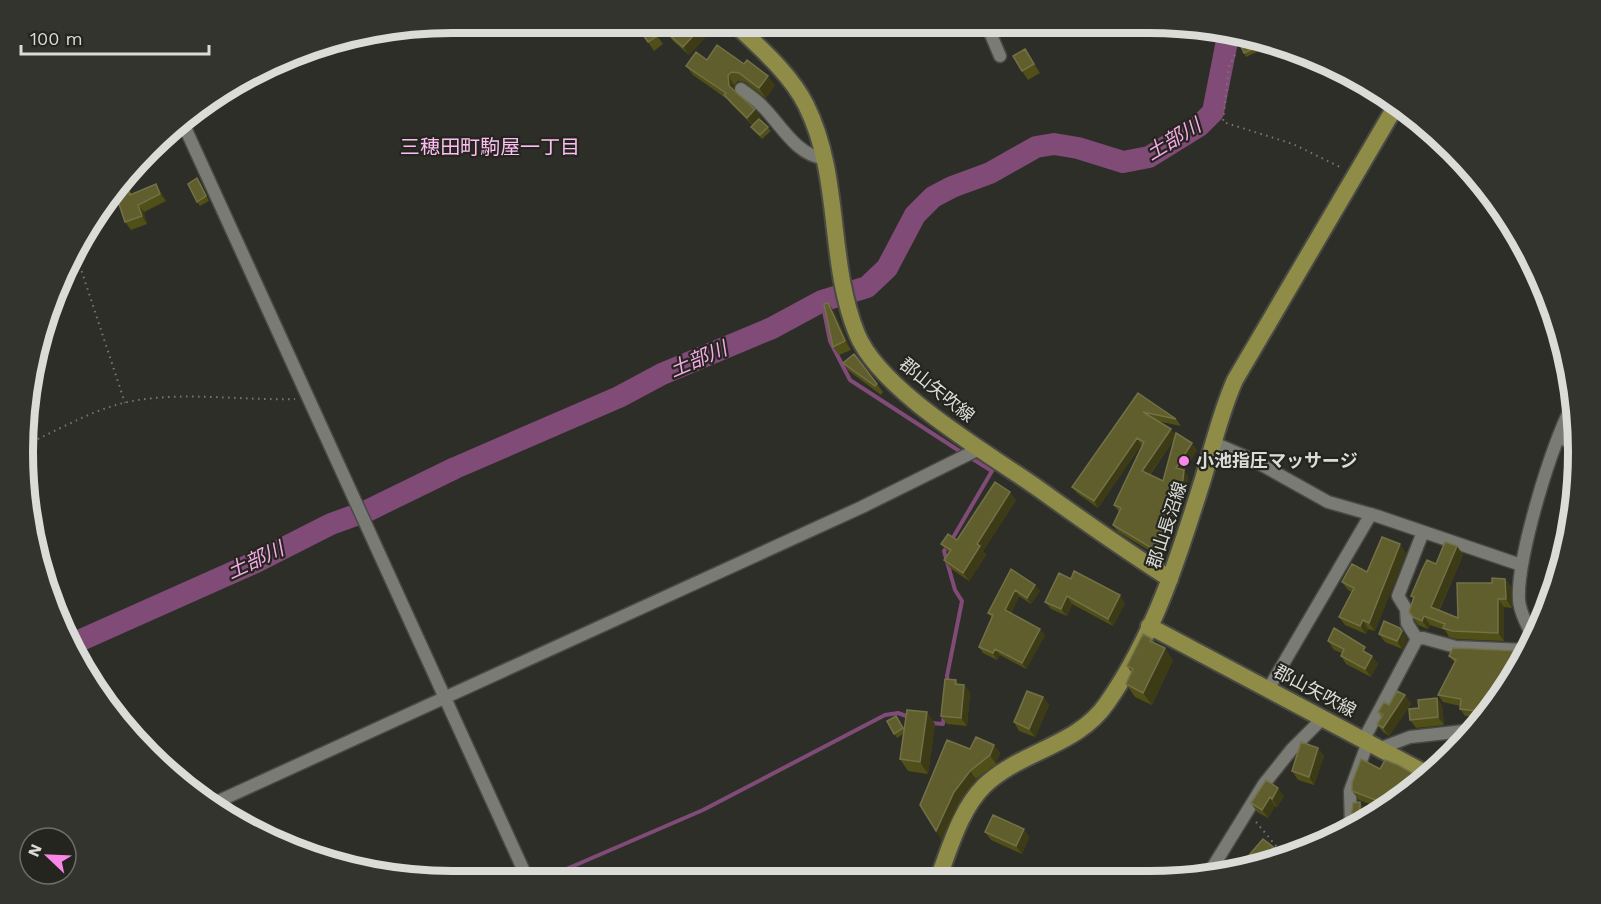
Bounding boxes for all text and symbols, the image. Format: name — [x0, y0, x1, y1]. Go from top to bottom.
scale bar — [21, 18, 208, 56]
text: 100 m — [30, 28, 83, 49]
water label: 土部川 — [1141, 112, 1207, 165]
district label: 三穂田町駒屋一丁目 — [400, 135, 580, 159]
water label: 土部川 — [666, 335, 732, 382]
street label: 郡山矢吹線 — [896, 353, 979, 426]
place label: 小池指圧マッサージ — [1196, 450, 1358, 471]
marker: 小池指圧マッサージ — [1177, 454, 1191, 468]
street label: 郡山長沼線 — [1143, 479, 1190, 571]
water label: 土部川 — [223, 536, 289, 584]
street label: 郡山矢吹線 — [1271, 660, 1360, 721]
north arrow — [18, 826, 78, 886]
text: N — [24, 841, 46, 860]

